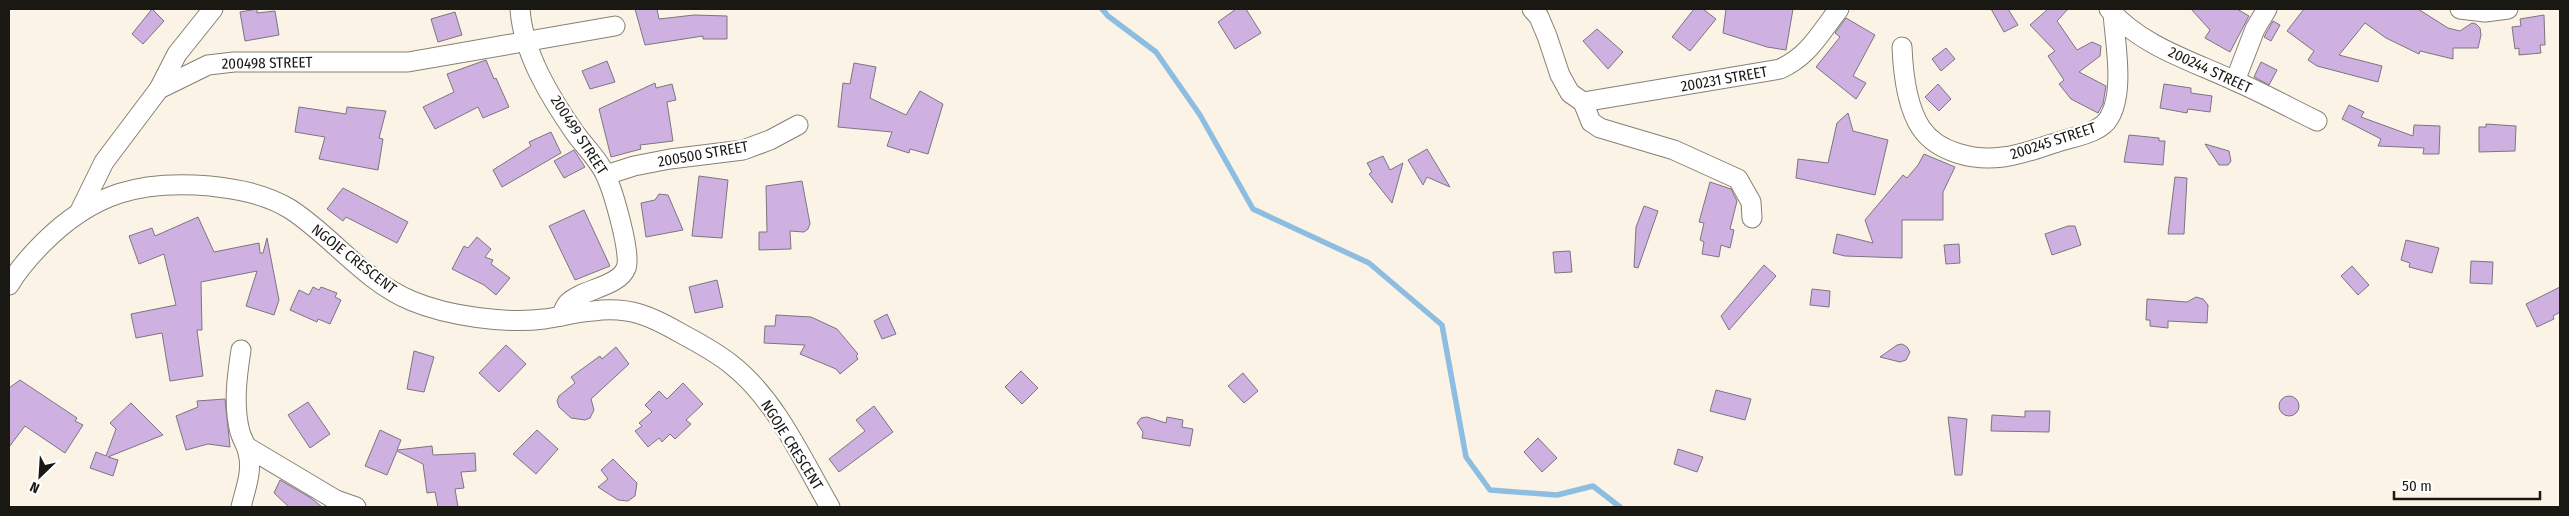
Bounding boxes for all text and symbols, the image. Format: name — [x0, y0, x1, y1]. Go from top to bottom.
street label: 200244 STREET — [2166, 43, 2254, 97]
street label: 200498 STREET — [221, 53, 313, 73]
street label: 200231 STREET — [1679, 63, 1769, 95]
street label: 200499 STREET — [547, 92, 611, 178]
street label: 200245 STREET — [2008, 119, 2098, 163]
street label: 200500 STREET — [656, 137, 750, 171]
street label: NGOJE CRESCENT — [308, 220, 400, 298]
street label: NGOJE CRESCENT — [757, 397, 827, 493]
north arrow — [15, 451, 65, 501]
scale bar — [2394, 468, 2540, 500]
text: 50 m — [2402, 477, 2432, 495]
text: N — [27, 478, 42, 497]

